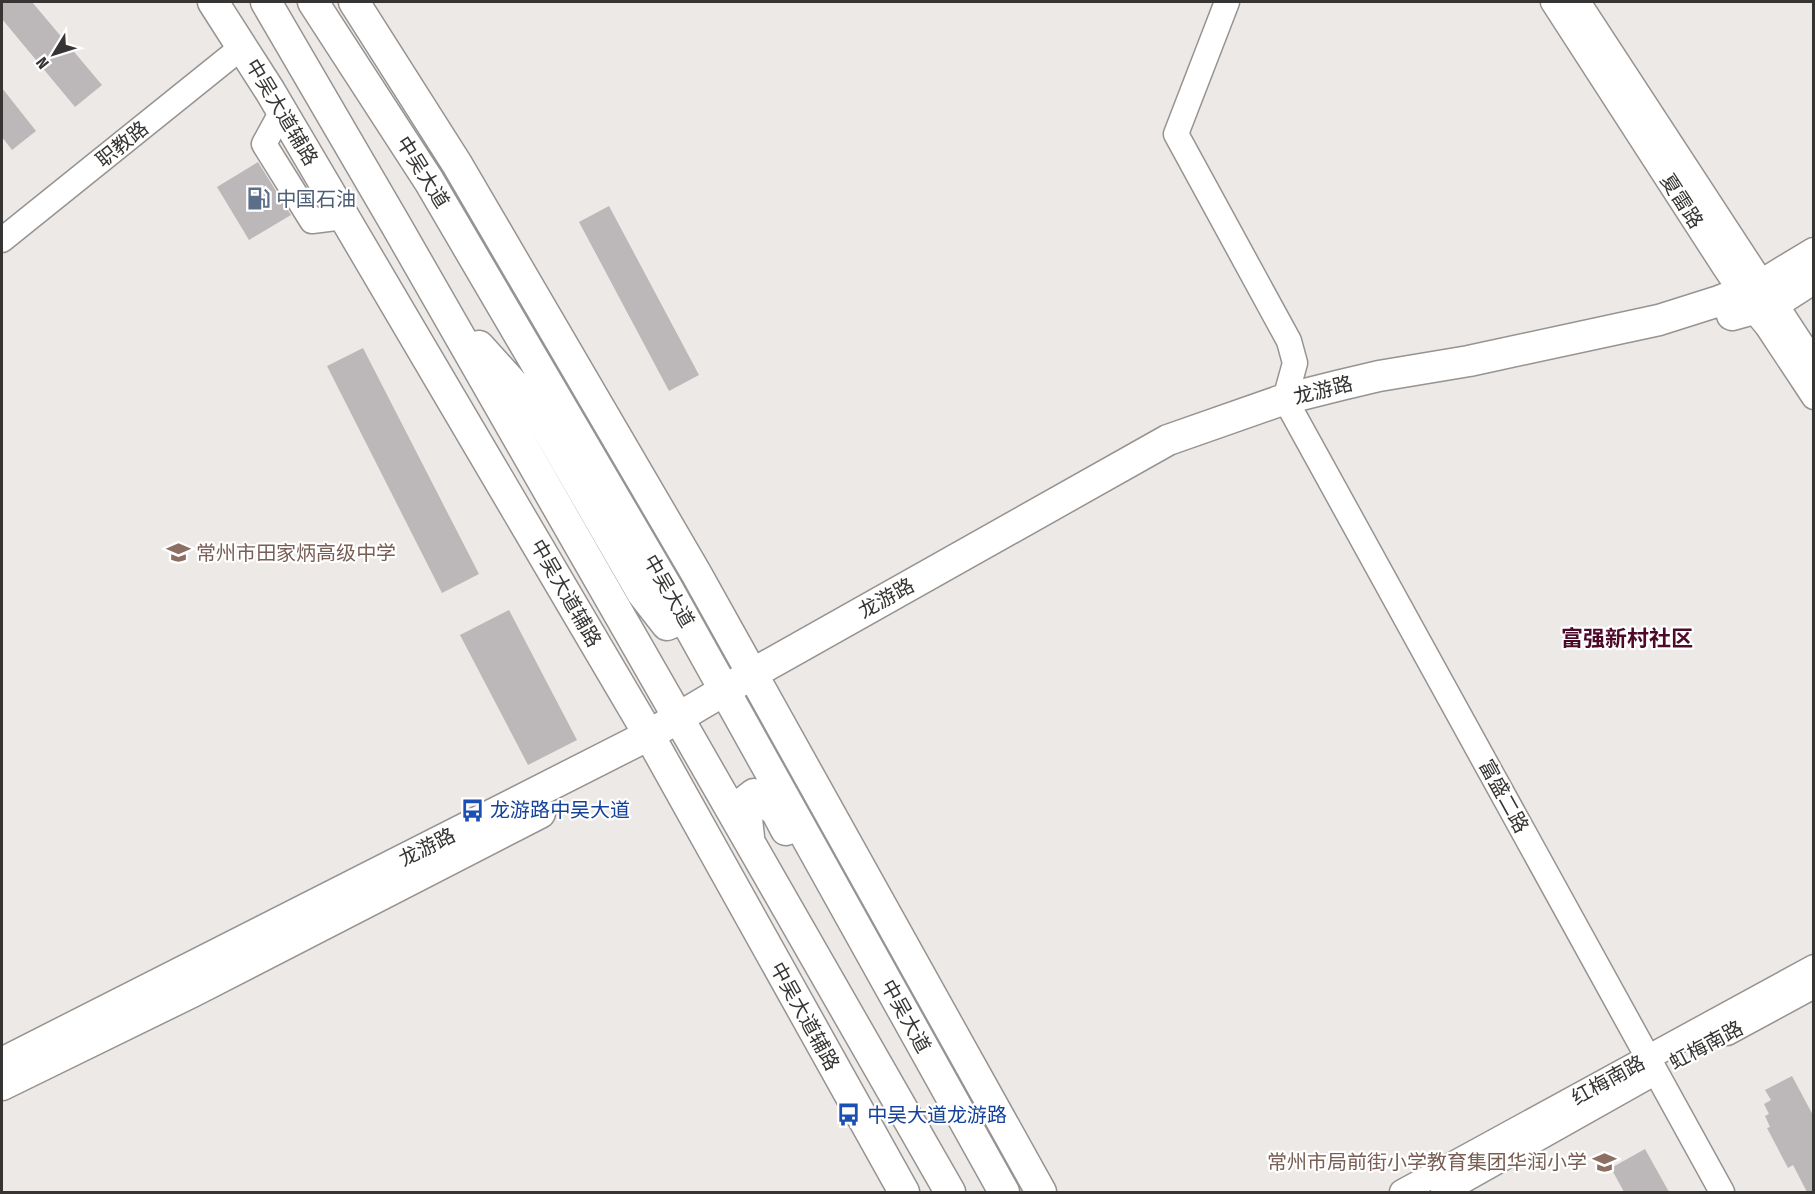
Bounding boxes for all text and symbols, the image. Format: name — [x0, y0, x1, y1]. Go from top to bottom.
north arrow — [24, 24, 84, 84]
text: N — [32, 53, 53, 73]
street label: 中吴大道辅路 — [241, 54, 323, 170]
street label: 职教路 — [91, 116, 153, 172]
street label: 中吴大道 — [392, 132, 454, 212]
street label: 夏雷路 — [1656, 169, 1708, 233]
fuel station icon: 中国石油 — [245, 186, 271, 212]
place label: 中国石油 — [276, 187, 356, 211]
street label: 龙游路 — [1291, 371, 1355, 409]
street label: 中吴大道辅路 — [526, 535, 606, 651]
school or university icon: 常州市田家炳高级中学 — [165, 540, 191, 566]
place label: 常州市田家炳高级中学 — [196, 541, 396, 565]
street label: 中吴大道 — [639, 550, 699, 632]
street label: 龙游路 — [854, 573, 918, 623]
district label: 富强新村社区 — [1561, 625, 1693, 652]
street label: 富盛二路 — [1474, 755, 1534, 837]
bus stop icon: 龙游路中吴大道 — [459, 797, 485, 823]
place label: 龙游路中吴大道 — [490, 798, 630, 822]
street label: 龙游路 — [395, 823, 459, 871]
street label: 中吴大道辅路 — [765, 958, 845, 1074]
street label: 中吴大道 — [876, 975, 936, 1057]
street label: 虹梅南路 — [1665, 1016, 1747, 1074]
street label: 红梅南路 — [1567, 1050, 1649, 1110]
bus stop icon: 中吴大道龙游路 — [836, 1102, 862, 1128]
place label: 中吴大道龙游路 — [867, 1103, 1007, 1127]
school or university icon: 常州市局前街小学教育集团华润小学 — [1592, 1149, 1618, 1175]
place label: 常州市局前街小学教育集团华润小学 — [1267, 1150, 1587, 1174]

